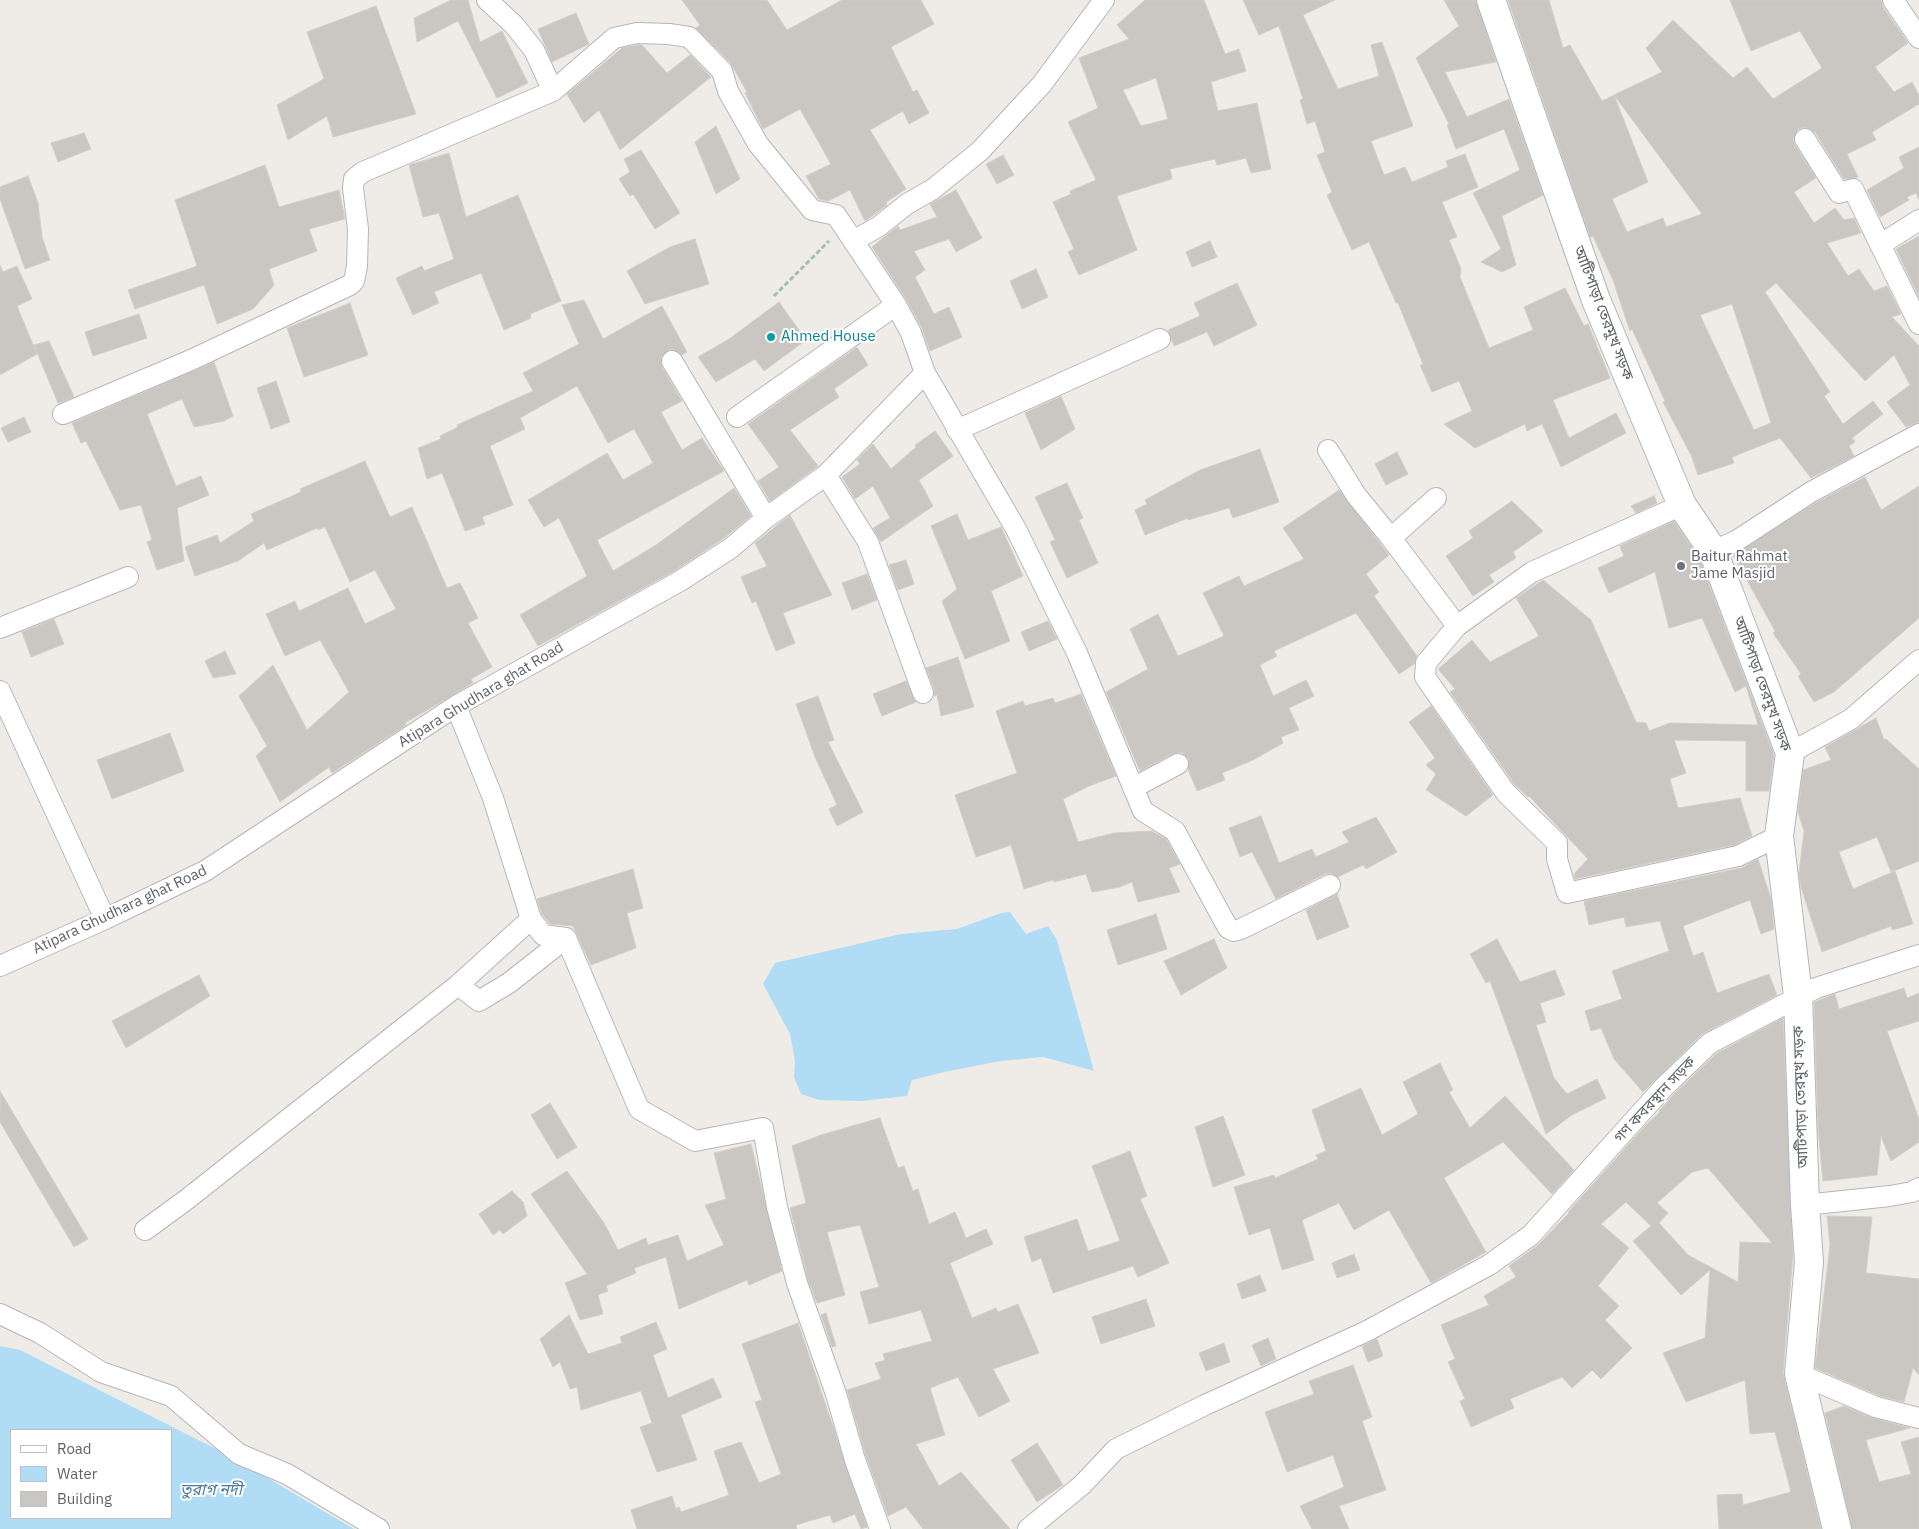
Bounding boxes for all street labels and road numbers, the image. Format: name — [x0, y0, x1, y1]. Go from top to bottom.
street label: আটিপাড়া তেরমুখ সড়ক — [1569, 243, 1637, 383]
street label: আটিপাড়া তেরমুখ সড়ক — [1729, 614, 1795, 754]
street label: Atipara Ghudhara ghat Road — [395, 638, 567, 752]
street label: Atipara Ghudhara ghat Road — [30, 862, 210, 958]
street label: আটিপাড়া তেরমুখ সড়ক — [1790, 1026, 1812, 1168]
street label: গণ কবরস্থান সড়ক — [1610, 1053, 1700, 1147]

